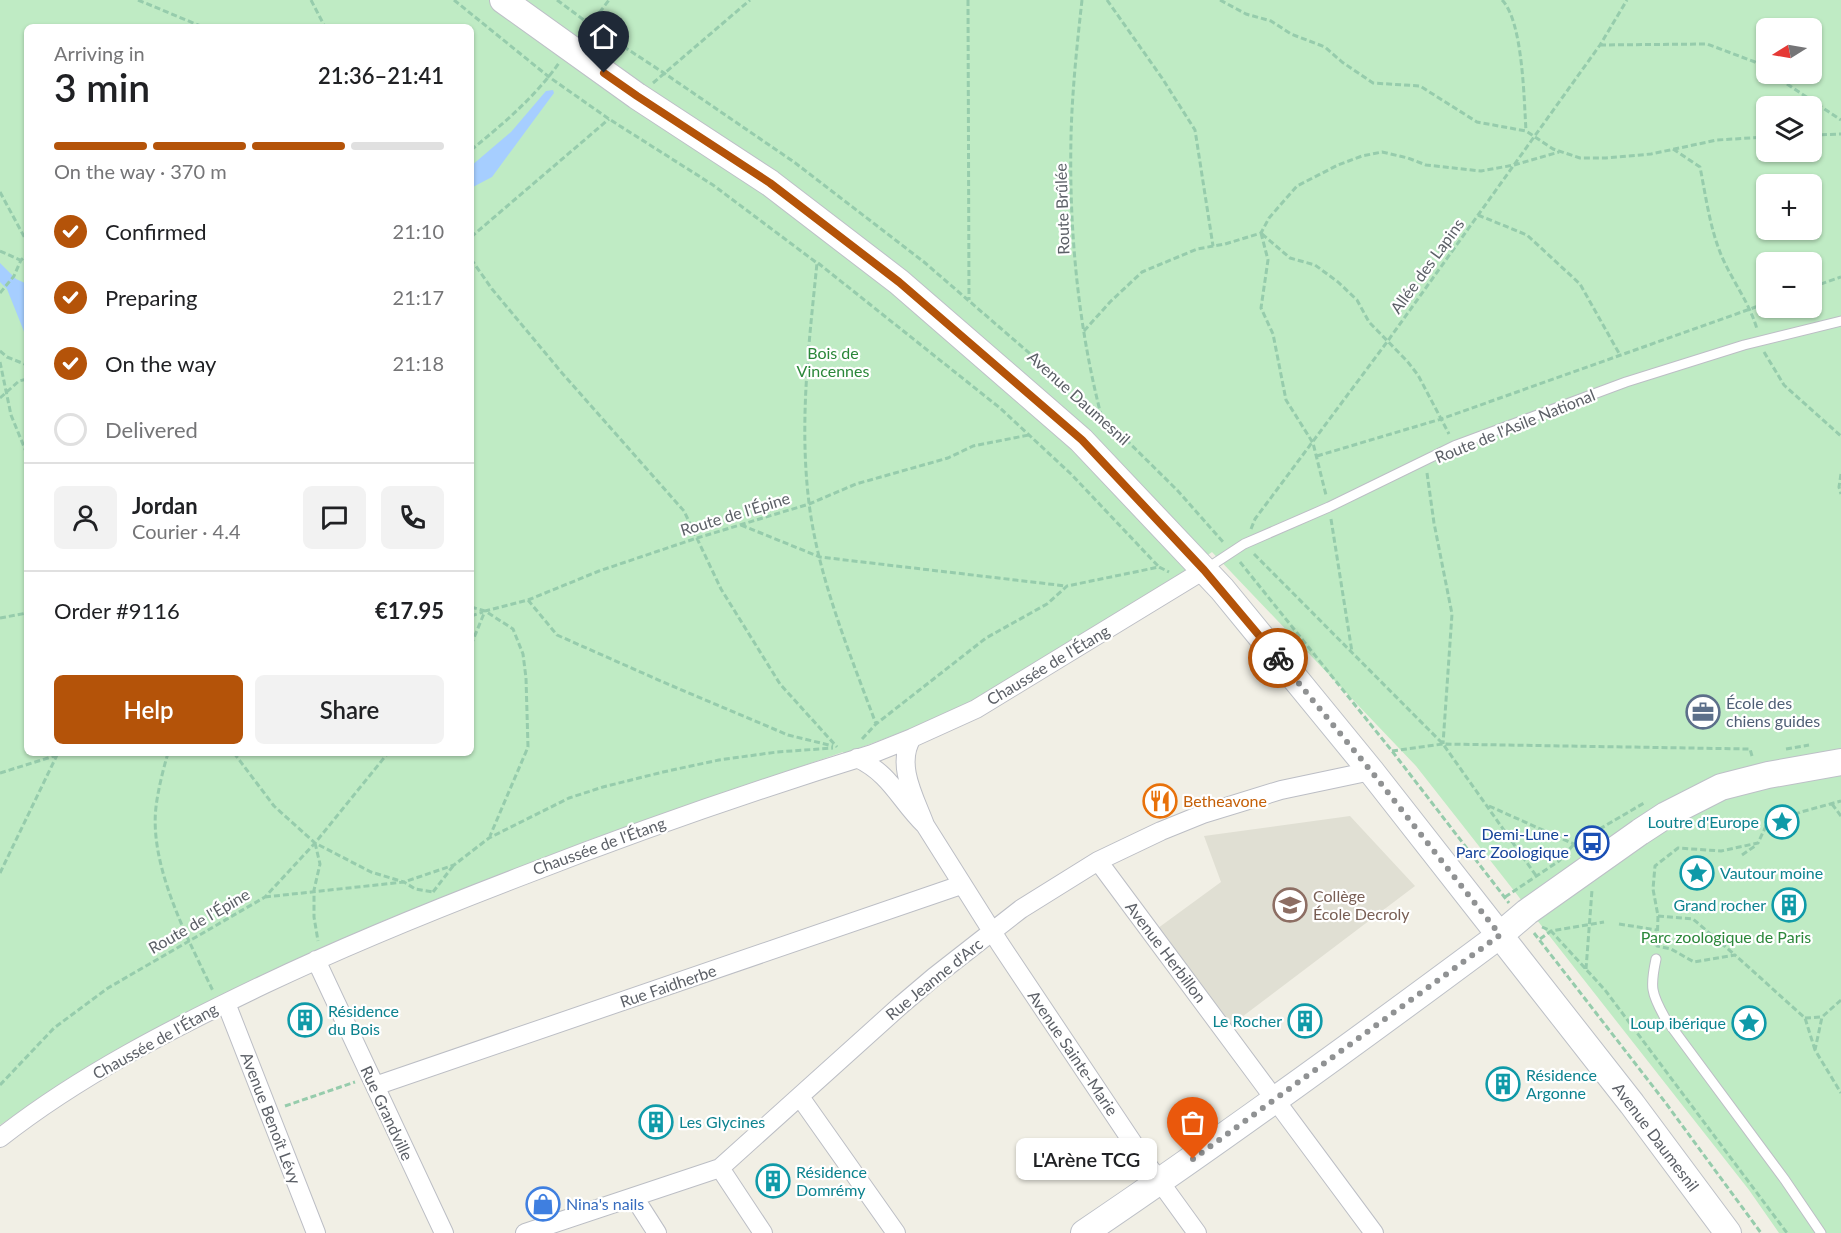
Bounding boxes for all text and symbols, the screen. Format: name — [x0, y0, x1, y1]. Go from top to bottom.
pin — [578, 11, 629, 73]
north arrow — [1756, 18, 1822, 84]
map controls — [1756, 18, 1822, 318]
icon: home — [587, 20, 620, 53]
text: Arriving in — [54, 41, 145, 65]
text: 21:36–21:41 — [318, 62, 444, 89]
text: 3 min — [54, 64, 150, 110]
button: layers — [1756, 96, 1822, 162]
text: On the way · 370 m — [54, 159, 227, 183]
street label: Route Brûlée — [1050, 163, 1073, 255]
button: + — [1756, 174, 1822, 240]
icon: check — [54, 215, 87, 248]
street label: Allée des Lapins — [1386, 215, 1467, 317]
text: Confirmed — [105, 218, 207, 245]
text: 21:10 — [393, 219, 444, 243]
button: − — [1756, 252, 1822, 318]
icon: check — [54, 281, 87, 314]
text: Preparing — [105, 284, 197, 311]
text: 21:17 — [393, 285, 444, 309]
park label: Bois de Vincennes — [797, 343, 869, 380]
icon: check — [54, 347, 87, 380]
street label: Avenue Daumesnil — [1024, 347, 1134, 449]
text: On the way — [105, 350, 216, 377]
text: 21:18 — [393, 351, 444, 375]
street label: Route de l'Asile National — [1432, 385, 1598, 466]
text: Delivered — [105, 416, 198, 443]
button: person — [54, 486, 117, 549]
button: chat — [303, 486, 366, 549]
button: phone — [381, 486, 444, 549]
street label: Route de l'Épine — [678, 488, 792, 539]
text: Jordan — [132, 492, 198, 519]
text: Courier · 4.4 — [132, 519, 241, 543]
text: Order #9116 — [54, 597, 180, 624]
text: €17.95 — [375, 597, 444, 624]
street label: Chaussée de l'Étang — [983, 620, 1113, 709]
courier — [1248, 628, 1308, 688]
icon: bike — [1262, 642, 1295, 675]
button: Help — [54, 675, 243, 744]
button: Share — [255, 675, 444, 744]
place label: École des chiens guides — [1726, 693, 1820, 730]
office icon: École des chiens guides — [1685, 694, 1721, 730]
restaurant icon: Betheavone — [1142, 783, 1178, 819]
place label: Betheavone — [1183, 791, 1267, 810]
place icon: Loutre d'Europe — [1764, 804, 1800, 840]
place label: Loutre d'Europe — [1648, 812, 1759, 831]
street label: Chaussée de l'Étang — [530, 813, 668, 878]
place label: Demi-Lune - Parc Zoologique — [1456, 824, 1569, 861]
bus stop icon: Demi-Lune - Parc Zoologique — [1574, 825, 1610, 861]
place icon: Vautour moine — [1679, 855, 1715, 891]
place label: Vautour moine — [1720, 863, 1823, 882]
street label: Route de l'Épine — [145, 884, 253, 957]
place label: Collège École Decroly — [1313, 886, 1410, 923]
school or university icon: Collège École Decroly — [1272, 887, 1308, 923]
building icon: Grand rocher — [1771, 887, 1807, 923]
place label: Grand rocher — [1673, 895, 1766, 914]
street label: Avenue Herbillon — [1122, 897, 1211, 1006]
park label: Parc zoologique de Paris — [1641, 927, 1811, 946]
street label: Rue Jeanne d'Arc — [881, 933, 986, 1024]
street label: Rue Faidherbe — [617, 960, 718, 1011]
street label: Avenue Sainte-Marie — [1024, 986, 1122, 1119]
street label: Chaussée de l'Étang — [89, 998, 220, 1083]
place label: Résidence du Bois — [328, 1001, 399, 1038]
building icon: Résidence du Bois — [287, 1002, 323, 1038]
building icon: Le Rocher — [1287, 1003, 1323, 1039]
place icon: Loup ibérique — [1731, 1005, 1767, 1041]
place label: Le Rocher — [1212, 1011, 1282, 1030]
place label: Loup ibérique — [1630, 1013, 1726, 1032]
street label: Avenue Benoît Lévy — [238, 1049, 306, 1187]
street label: Rue Grandville — [357, 1062, 418, 1163]
place label: Résidence Argonne — [1526, 1065, 1597, 1102]
building icon: Résidence Argonne — [1485, 1066, 1521, 1102]
street label: Avenue Daumesnil — [1609, 1079, 1703, 1195]
pin — [1167, 1097, 1218, 1159]
building icon: Les Glycines — [638, 1104, 674, 1140]
icon: bag — [1176, 1106, 1209, 1139]
place label: Les Glycines — [679, 1112, 765, 1131]
callout: L'Arène TCG — [1016, 1138, 1157, 1180]
text: L'Arène TCG — [1033, 1147, 1140, 1171]
place label: Résidence Domrémy — [796, 1162, 867, 1199]
building icon: Résidence Domrémy — [755, 1163, 791, 1199]
shop icon: Nina's nails — [525, 1186, 561, 1222]
place label: Nina's nails — [566, 1194, 644, 1213]

